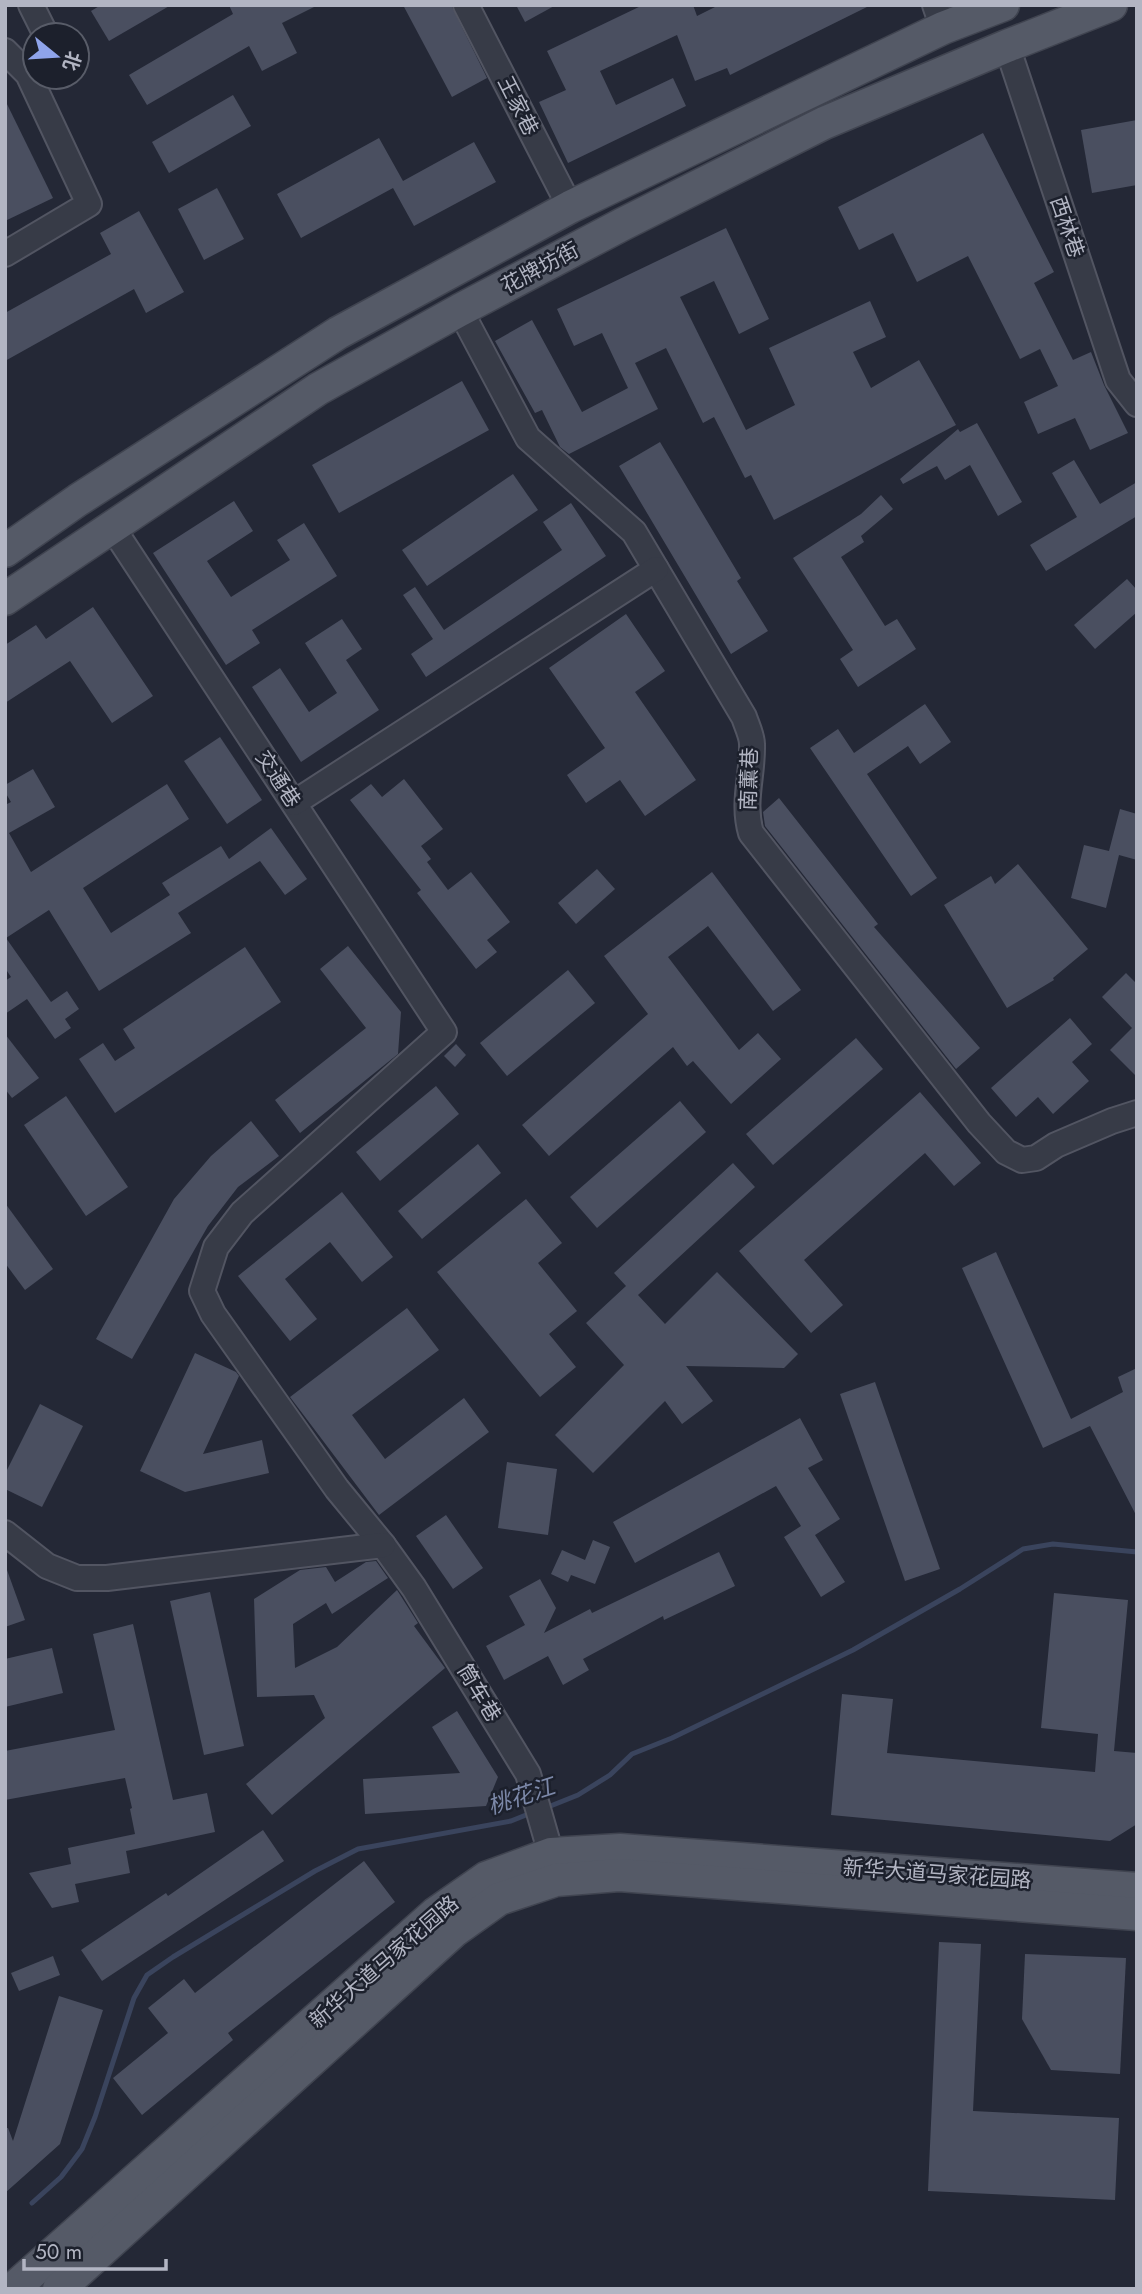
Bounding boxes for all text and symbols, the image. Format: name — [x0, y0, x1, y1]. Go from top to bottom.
north arrow — [21, 21, 91, 91]
text: 北 — [56, 48, 87, 74]
street label: 王家巷 — [490, 71, 546, 141]
street label: 西林巷 — [1043, 192, 1091, 262]
street label: 花牌坊街 — [496, 235, 584, 301]
street label: 交通巷 — [248, 744, 308, 814]
street label: 南薰巷 — [733, 747, 765, 811]
street label: 筒车巷 — [450, 1658, 508, 1728]
water label: 桃花江 — [483, 1768, 562, 1823]
street label: 新华大道马家花园路 — [842, 1852, 1032, 1896]
street label: 新华大道马家花园路 — [303, 1889, 465, 2035]
scale bar — [24, 2228, 166, 2272]
text: 50 m — [35, 2237, 82, 2267]

